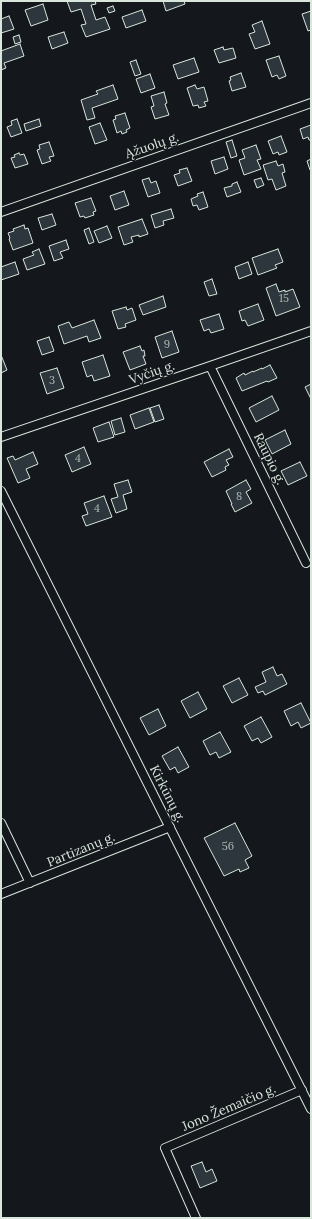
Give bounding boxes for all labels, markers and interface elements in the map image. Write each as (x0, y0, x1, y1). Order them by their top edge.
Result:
street label: Ąžuolų g. (123, 130, 181, 162)
house number: 15 (279, 292, 289, 306)
house number: 9 (164, 338, 170, 352)
street label: Vyčių g. (127, 358, 177, 388)
house number: 3 (49, 374, 55, 388)
street label: Raupio g. (250, 431, 288, 487)
house number: 4 (75, 452, 81, 466)
house number: 8 (236, 490, 242, 504)
house number: 4 (94, 502, 100, 516)
street label: Kirkūnų g. (146, 763, 188, 825)
street label: Partizanų g. (45, 829, 117, 871)
house number: 56 (222, 840, 234, 854)
street label: Jono Žemaičio g. (180, 1081, 278, 1135)

